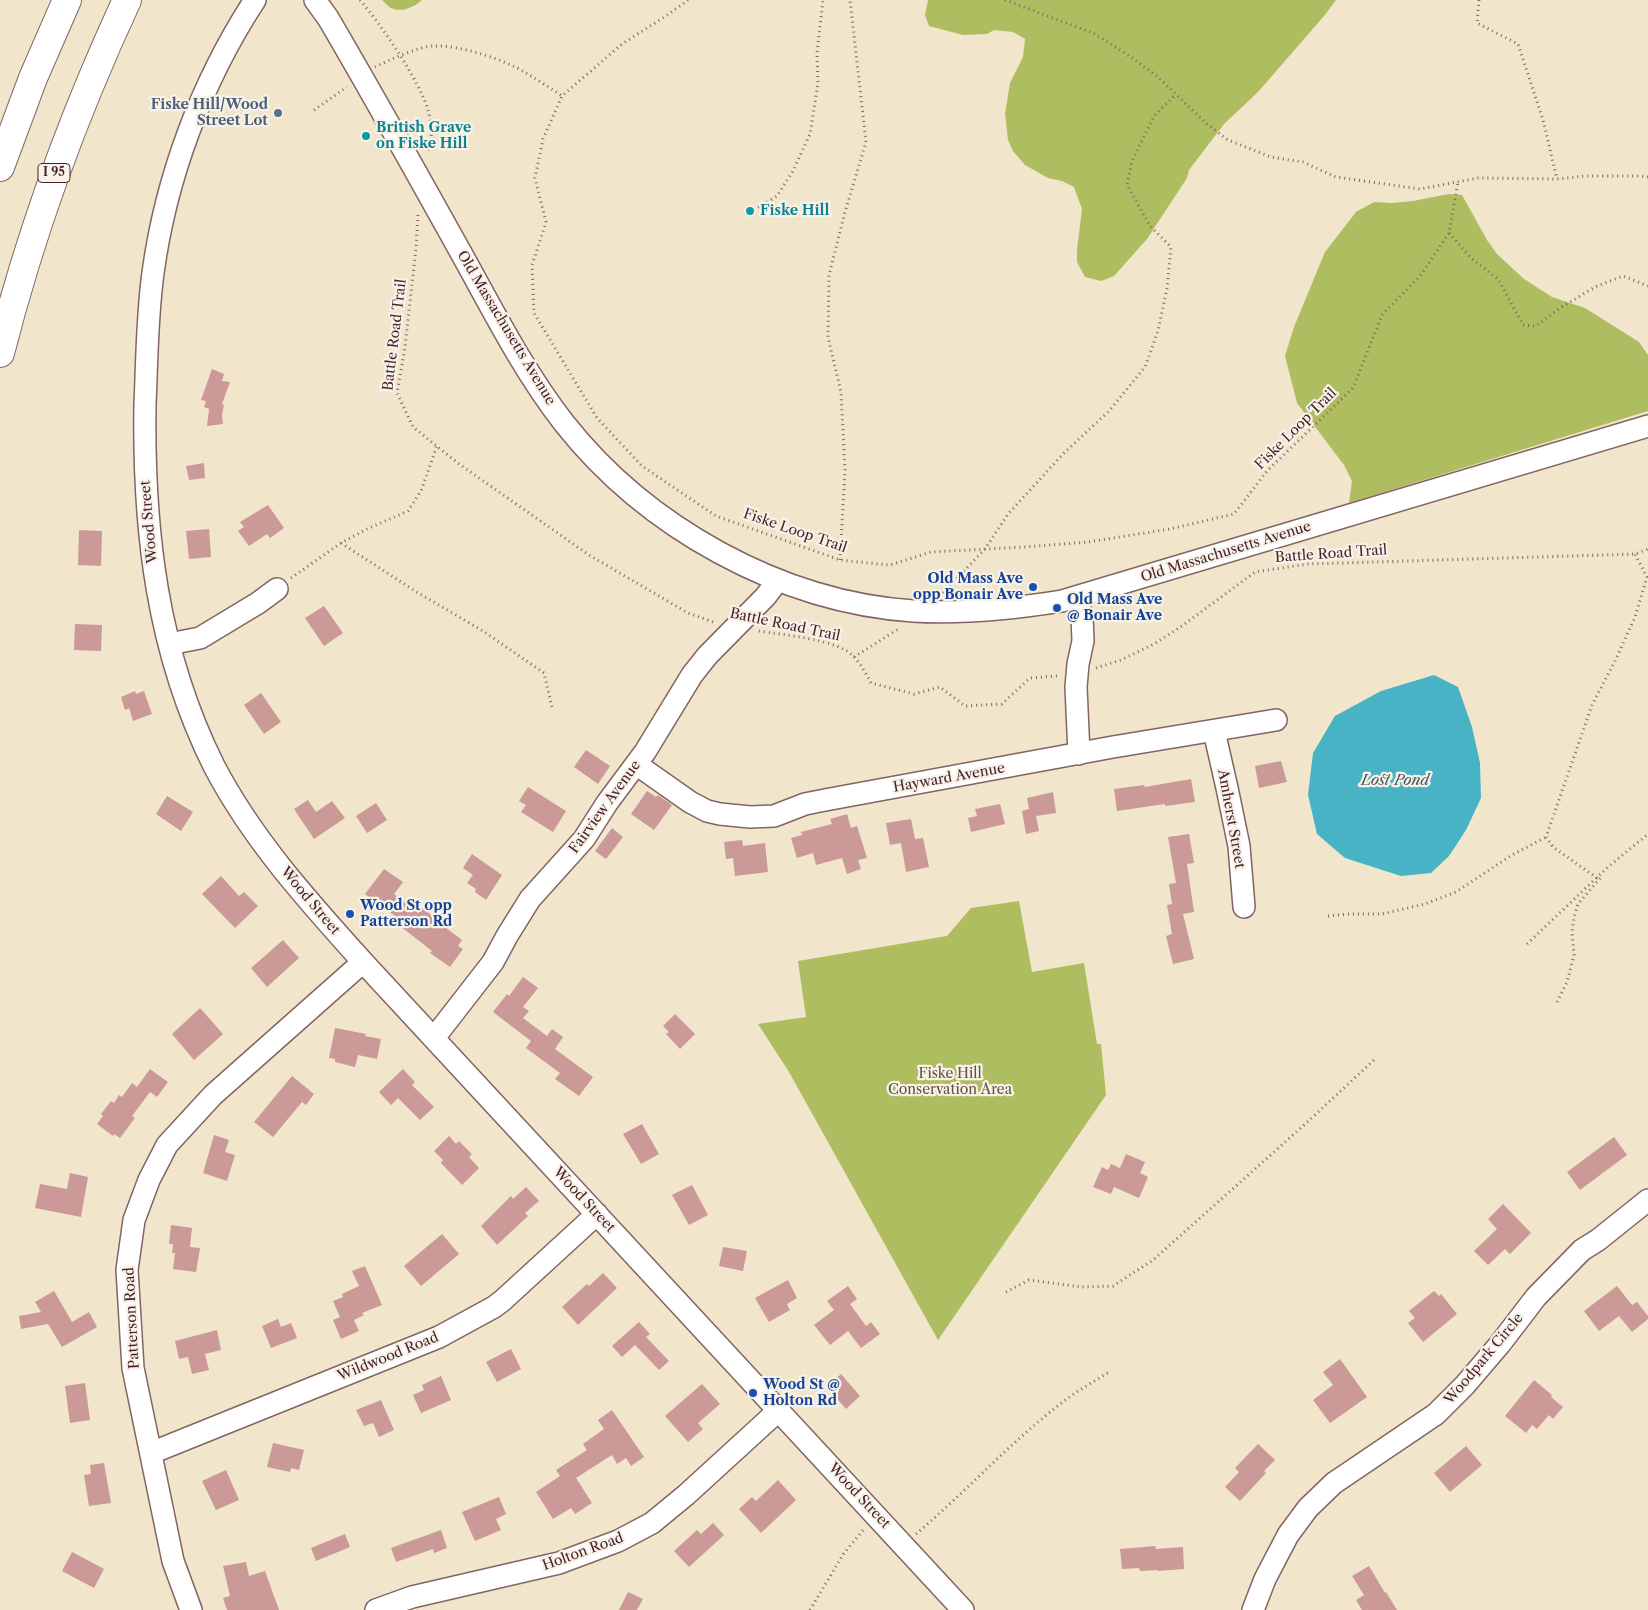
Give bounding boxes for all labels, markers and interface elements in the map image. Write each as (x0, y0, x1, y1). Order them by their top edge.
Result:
place label: Fiske Hill/Wood Street Lot (151, 97, 268, 130)
marker: Fiske Hill/Wood Street Lot (272, 107, 284, 119)
place label: British Grave on Fiske Hill (376, 120, 471, 152)
marker: British Grave on Fiske Hill (360, 130, 372, 142)
road number: I 95 (38, 164, 70, 182)
place label: Fiske Hill (760, 203, 829, 219)
marker: Fiske Hill (744, 205, 756, 217)
street label: Old Massachusetts Avenue (453, 248, 559, 408)
street label: Battle Road Trail (380, 278, 410, 392)
street label: Fiske Loop Trail (1252, 385, 1340, 473)
street label: Wood Street (137, 480, 161, 564)
street label: Fiske Loop Trail (741, 505, 849, 557)
street label: Old Massachusetts Avenue (1139, 518, 1313, 586)
street label: Battle Road Trail (1274, 542, 1388, 566)
place label: Old Mass Ave opp Bonair Ave (913, 571, 1023, 604)
marker: Old Mass Ave opp Bonair Ave (1027, 581, 1039, 593)
place label: Old Mass Ave @ Bonair Ave (1067, 592, 1162, 624)
marker: Old Mass Ave @ Bonair Ave (1051, 602, 1063, 614)
street label: Battle Road Trail (728, 605, 842, 645)
street label: Fairview Avenue (566, 757, 644, 857)
street label: Hayward Avenue (892, 760, 1006, 796)
street label: Amherst Street (1214, 768, 1248, 870)
water label: Lost Pond (1361, 772, 1429, 790)
street label: Wood Street (277, 864, 343, 938)
place label: Wood St opp Patterson Rd (360, 898, 452, 930)
marker: Wood St opp Patterson Rd (344, 908, 356, 920)
park label: Fiske Hill Conservation Area (888, 1066, 1012, 1098)
street label: Wood Street (549, 1164, 619, 1236)
street label: Patterson Road (121, 1267, 143, 1369)
street label: Woodpark Circle (1441, 1310, 1527, 1408)
street label: Wildwood Road (335, 1329, 441, 1385)
place label: Wood St @ Holton Rd (763, 1377, 840, 1410)
marker: Wood St @ Holton Rd (747, 1387, 759, 1399)
street label: Wood Street (824, 1460, 894, 1532)
street label: Holton Road (540, 1530, 626, 1574)

